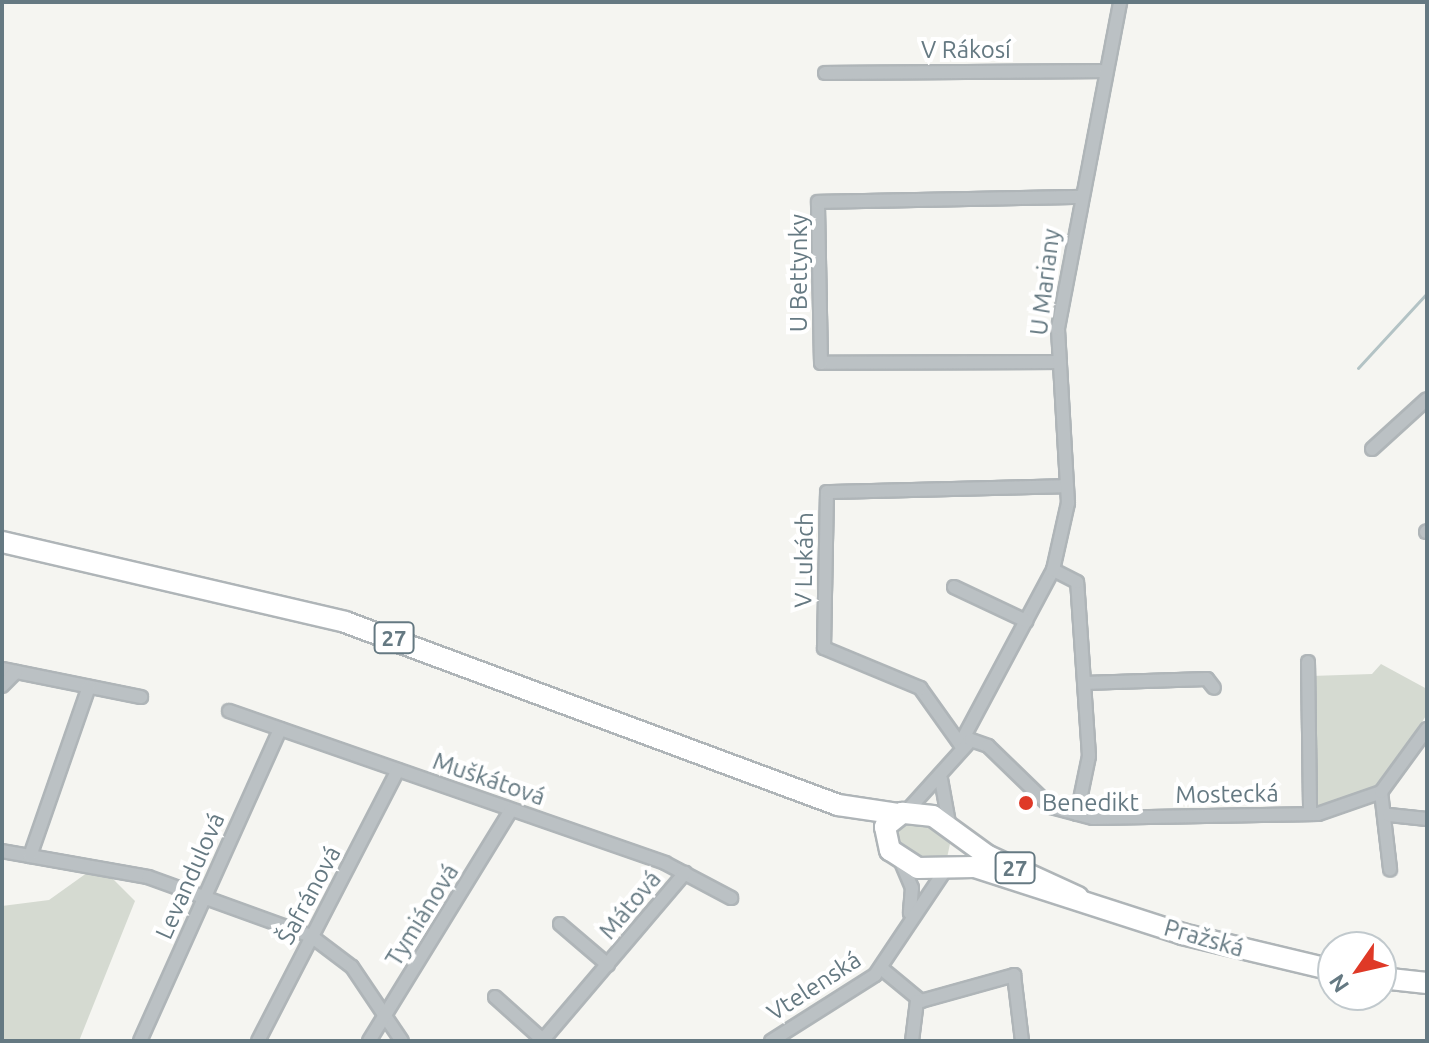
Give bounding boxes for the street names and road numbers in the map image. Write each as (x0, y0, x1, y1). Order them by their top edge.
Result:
street label: V Rákosí (921, 36, 1011, 64)
street label: U Bettynky (785, 214, 813, 332)
street label: U Mariany (1024, 227, 1066, 337)
street label: V Lukách (789, 512, 819, 608)
road number: 27 (372, 620, 416, 656)
street label: Muškátová (429, 746, 549, 812)
street label: Mostecká (1175, 779, 1279, 809)
street label: Levandulová (149, 808, 231, 944)
street label: Šafránová (271, 841, 347, 949)
road number: 27 (993, 850, 1037, 886)
street label: Tymiánová (379, 859, 465, 971)
street label: Mátová (593, 865, 667, 945)
street label: Pražská (1161, 913, 1247, 963)
street label: Vtelenská (762, 945, 866, 1027)

